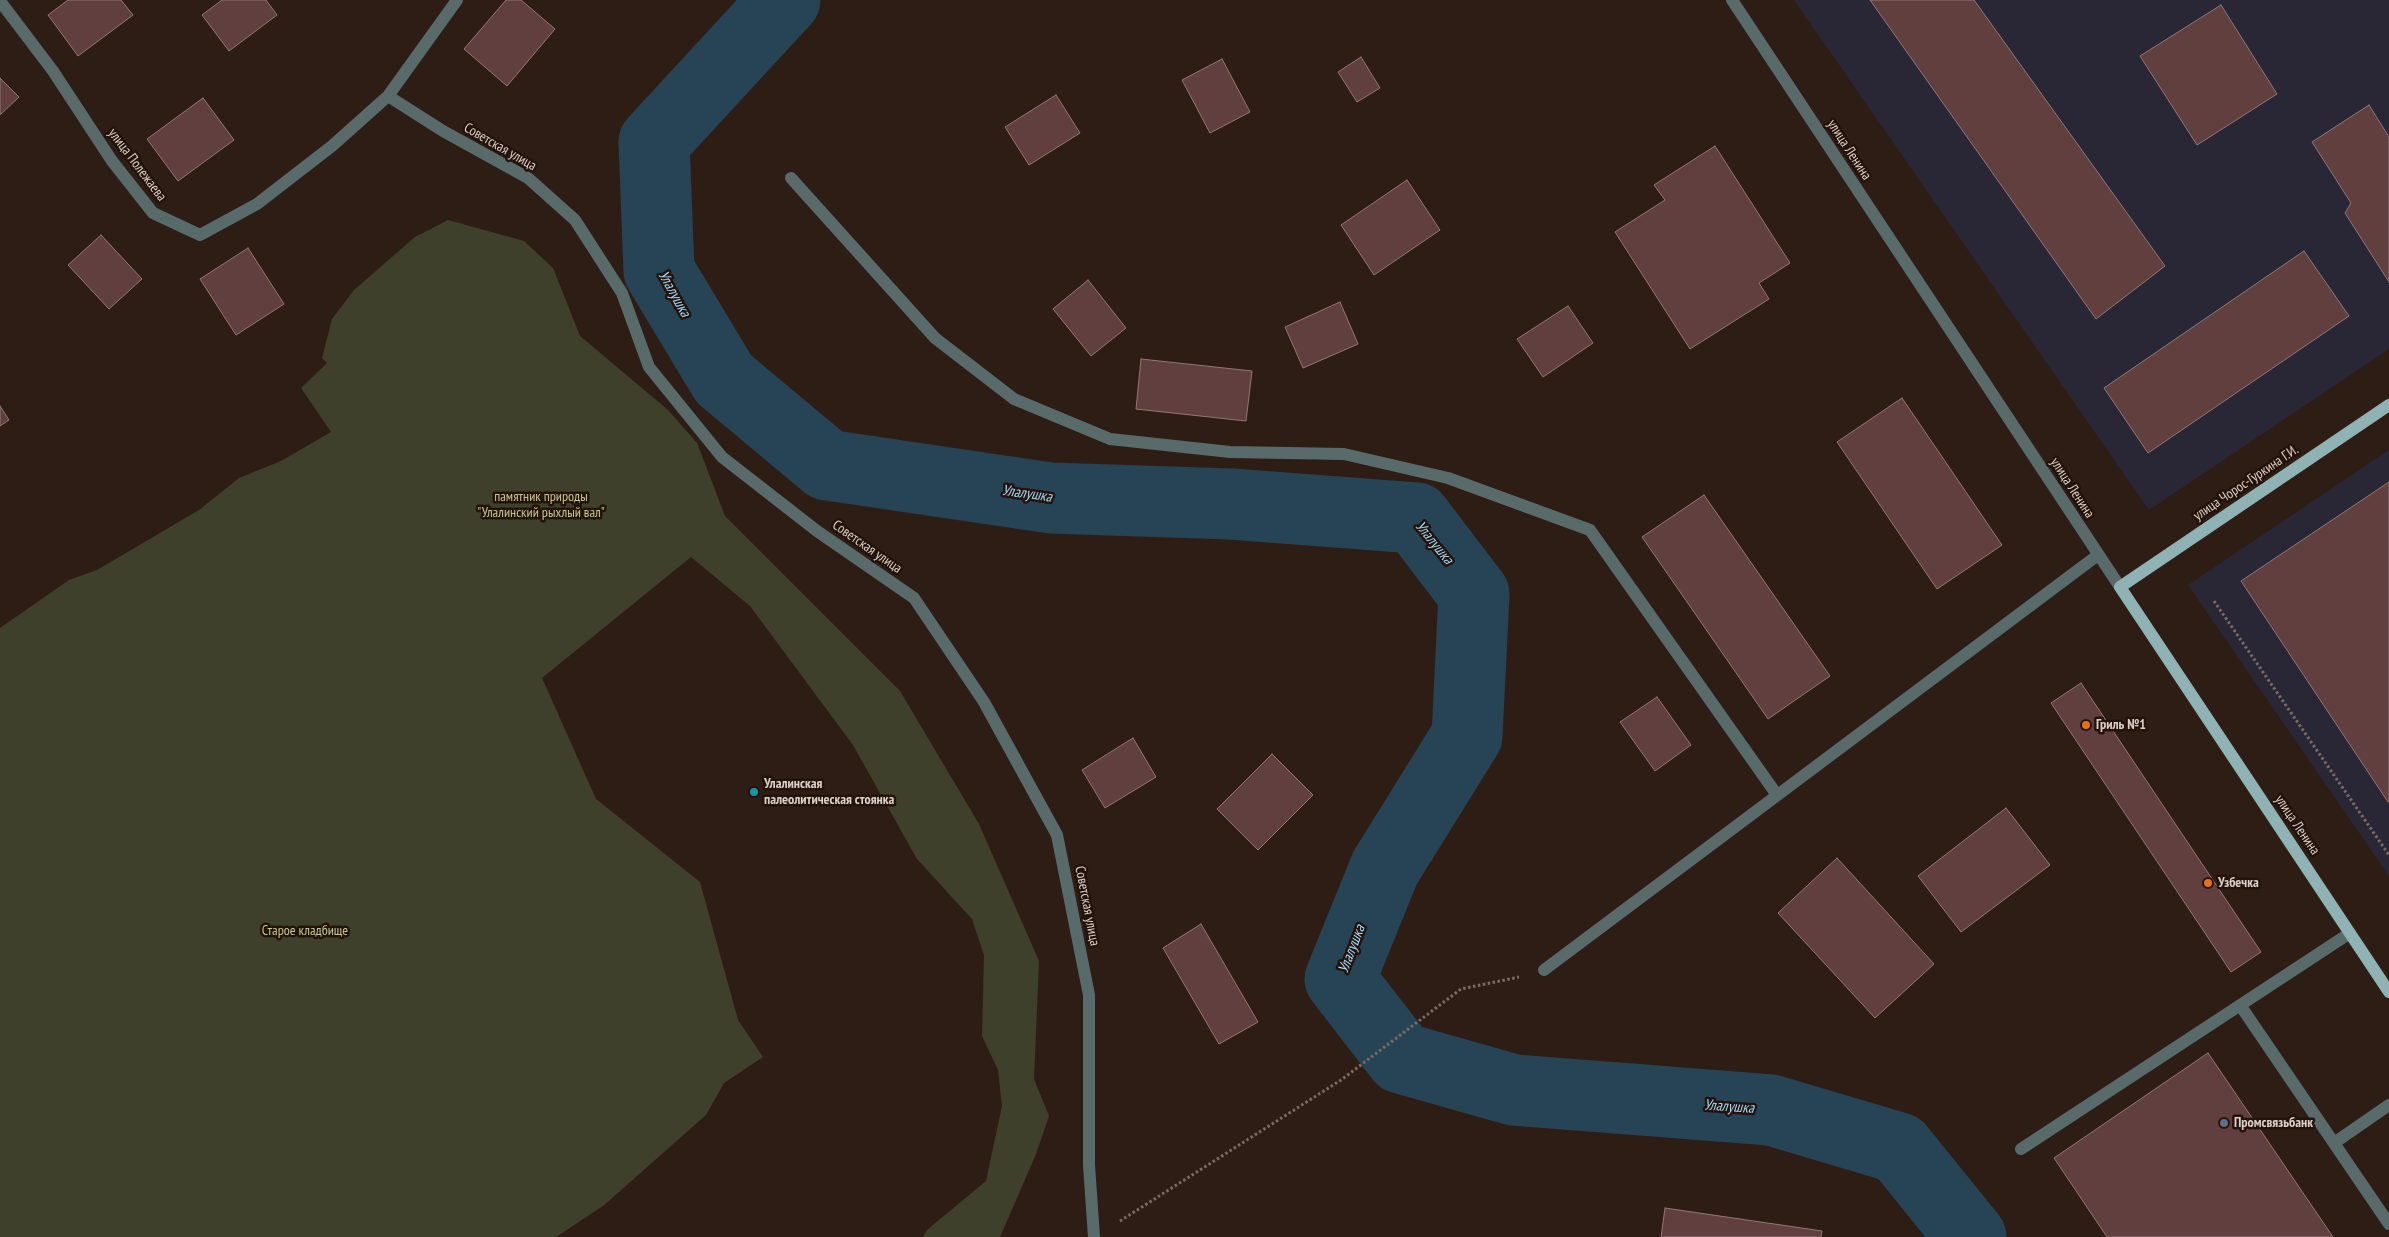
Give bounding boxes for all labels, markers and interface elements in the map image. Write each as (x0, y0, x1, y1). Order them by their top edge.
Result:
street label: улица Ленина (1823, 117, 1875, 183)
street label: Советская улица (461, 119, 539, 175)
street label: улица Полежаева (104, 125, 170, 205)
water label: Улалушка (654, 268, 694, 320)
street label: улица Чорос-Гуркина Г.И. (2190, 442, 2302, 524)
street label: улица Ленина (2046, 455, 2098, 521)
water label: Улалушка (1001, 482, 1053, 506)
park label: памятник природы "Улалинский рыхлый вал" (477, 489, 605, 522)
street label: Советская улица (829, 517, 905, 577)
water label: Улалушка (1411, 518, 1457, 568)
place label: Гриль №1 (2096, 717, 2146, 733)
marker: Гриль №1 (2080, 719, 2092, 731)
place label: Улалинская палеолитическая стоянка (764, 776, 894, 809)
marker: Улалинская палеолитическая стоянка (748, 786, 760, 798)
street label: улица Ленина (2271, 792, 2323, 858)
street label: Советская улица (1071, 865, 1103, 947)
place label: Узбечка (2218, 875, 2259, 891)
marker: Узбечка (2202, 877, 2214, 889)
water label: Улалушка (1335, 922, 1369, 976)
park label: Старое кладбище (262, 923, 348, 939)
water label: Улалушка (1703, 1096, 1755, 1118)
place label: Промсвязьбанк (2234, 1115, 2313, 1131)
marker: Промсвязьбанк (2218, 1117, 2230, 1129)

